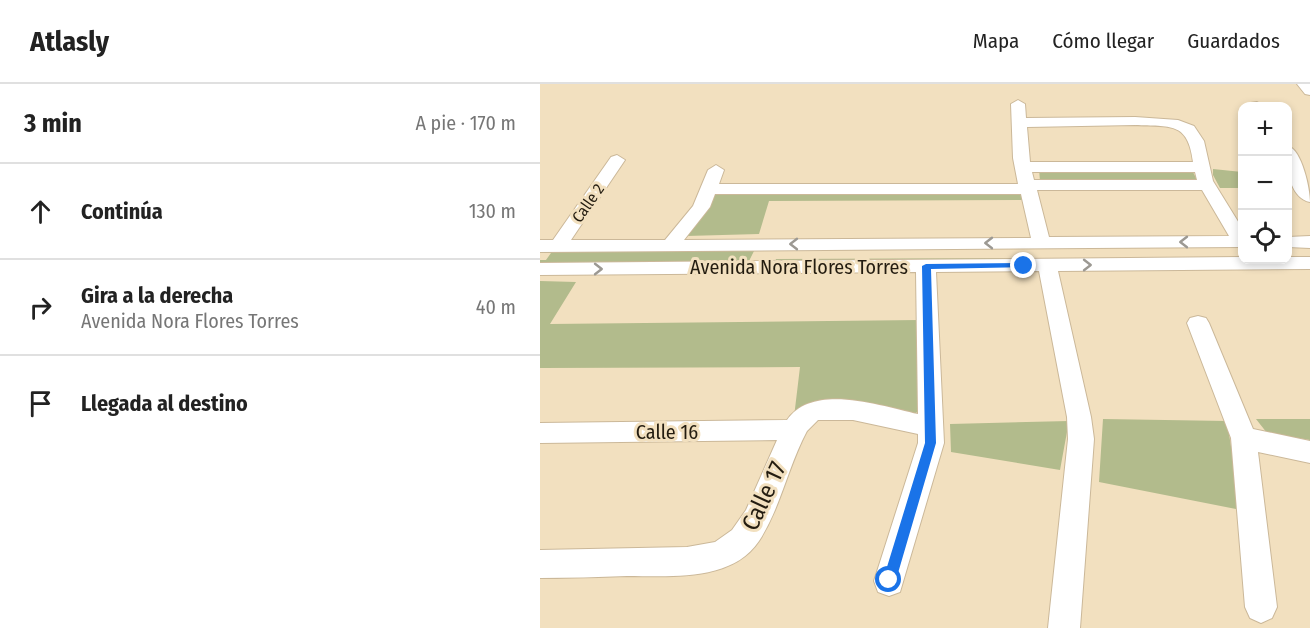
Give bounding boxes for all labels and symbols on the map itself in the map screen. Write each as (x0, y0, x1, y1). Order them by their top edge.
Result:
street label: Calle 2 (568, 180, 608, 226)
one-way arrow (1180, 236, 1189, 248)
one-way arrow (985, 237, 994, 249)
one-way arrow (790, 238, 799, 250)
route end (1010, 252, 1036, 278)
street label: Avenida Nora Flores Torres (690, 255, 908, 279)
one-way arrow (1083, 259, 1092, 271)
one-way arrow (594, 263, 603, 275)
street label: Calle 16 (636, 420, 698, 444)
street label: Calle 17 (736, 457, 792, 535)
route start (875, 566, 901, 592)

